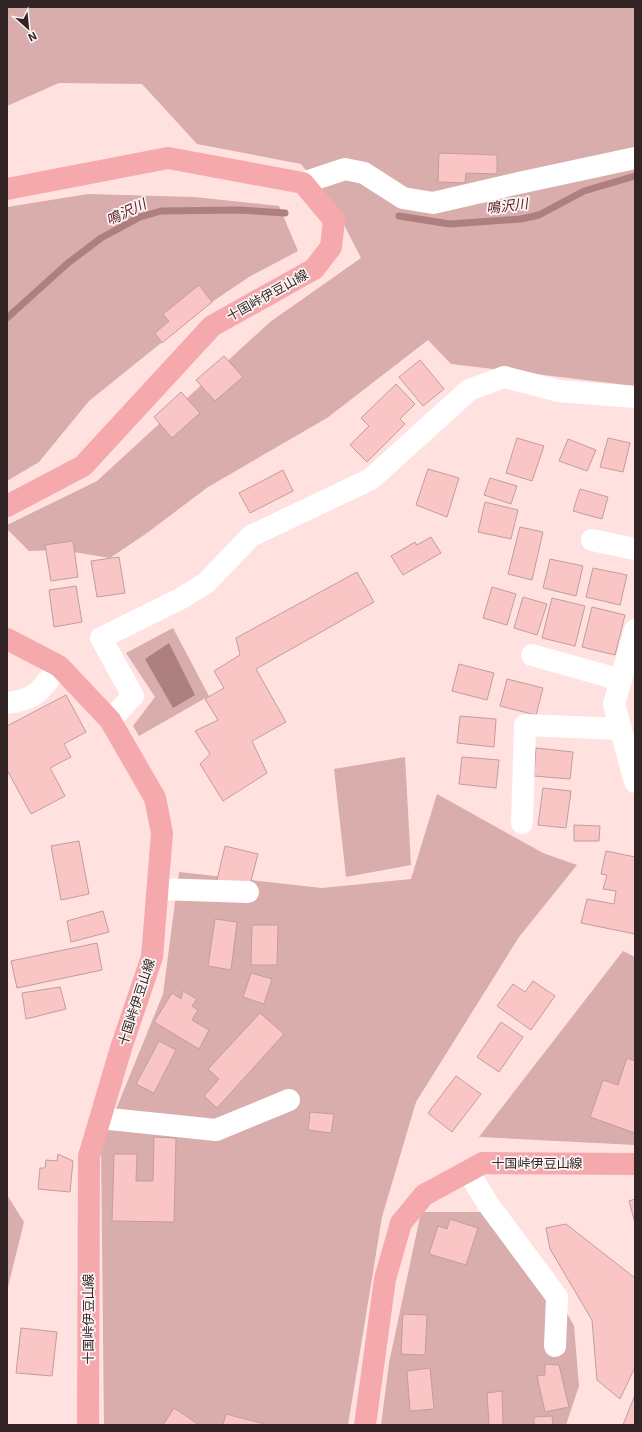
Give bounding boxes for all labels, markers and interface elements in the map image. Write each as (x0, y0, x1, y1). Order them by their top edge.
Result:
north arrow (8, 8, 48, 48)
text: N (26, 30, 39, 45)
water label: 鳴沢川 (103, 194, 150, 228)
water label: 鳴沢川 (485, 194, 531, 216)
street label: 十国峠伊豆山線 (223, 266, 311, 324)
street label: 十国峠伊豆山線 (114, 956, 158, 1048)
street label: 十国峠伊豆山線 (491, 1155, 583, 1171)
street label: 十国峠伊豆山線 (80, 1273, 96, 1365)

